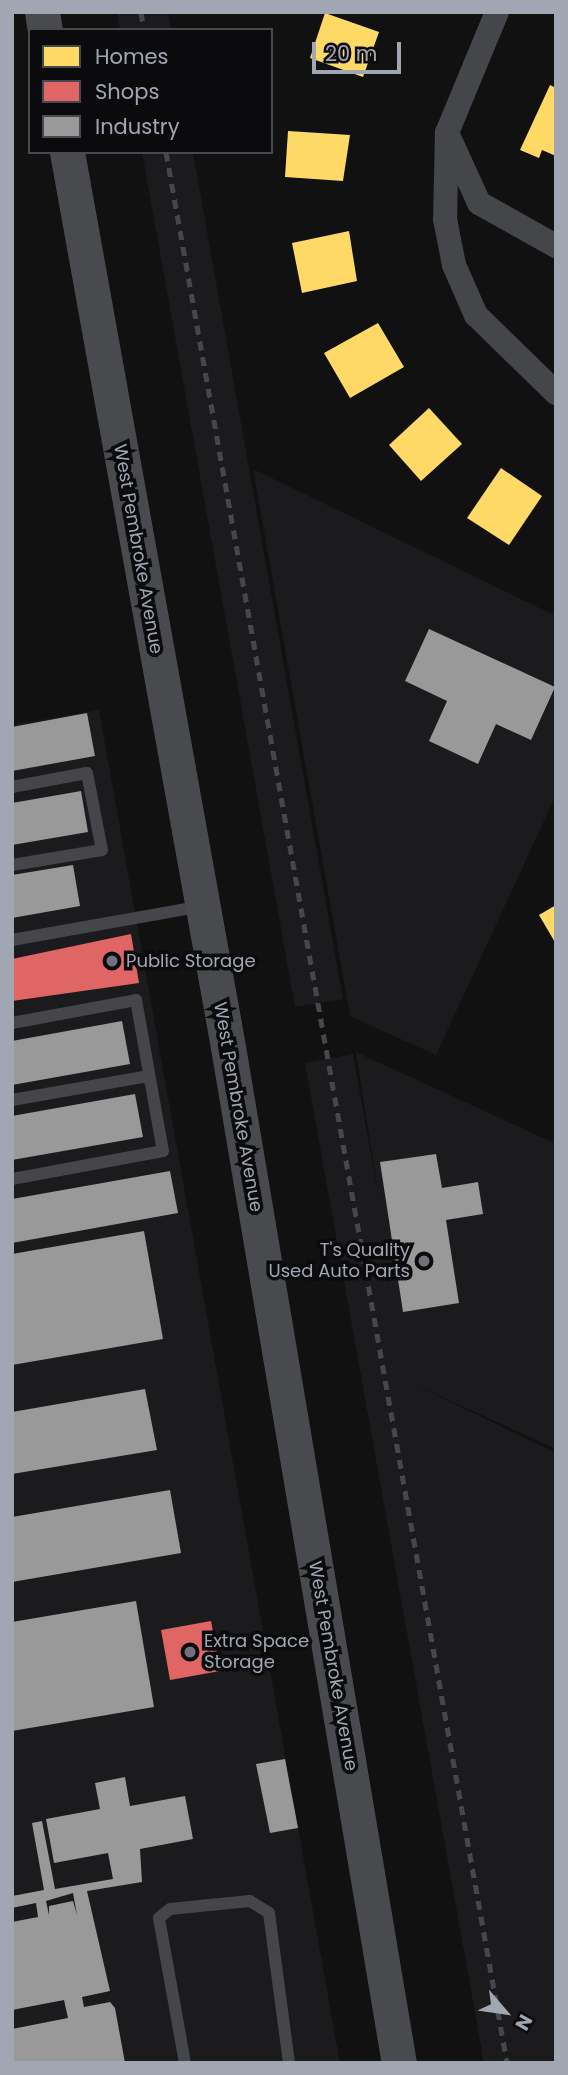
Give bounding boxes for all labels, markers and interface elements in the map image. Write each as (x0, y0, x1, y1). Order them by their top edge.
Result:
legend (28, 28, 273, 154)
scale bar (316, 28, 405, 72)
text: 20 m (325, 39, 378, 68)
text: Homes (95, 42, 169, 71)
text: Shops (95, 77, 159, 106)
text: Industry (95, 112, 180, 141)
street label: West Pembroke Avenue (109, 442, 167, 656)
place label: Public Storage (126, 950, 256, 972)
marker: Public Storage (104, 953, 120, 969)
street label: West Pembroke Avenue (209, 1000, 267, 1214)
place label: T's Quality Used Auto Parts (269, 1240, 410, 1282)
marker: T's Quality Used Auto Parts (416, 1253, 432, 1269)
street label: West Pembroke Avenue (304, 1559, 362, 1773)
place label: Extra Space Storage (204, 1631, 309, 1674)
marker: Extra Space Storage (182, 1644, 198, 1660)
north arrow (470, 1977, 540, 2047)
text: N (509, 2010, 539, 2035)

